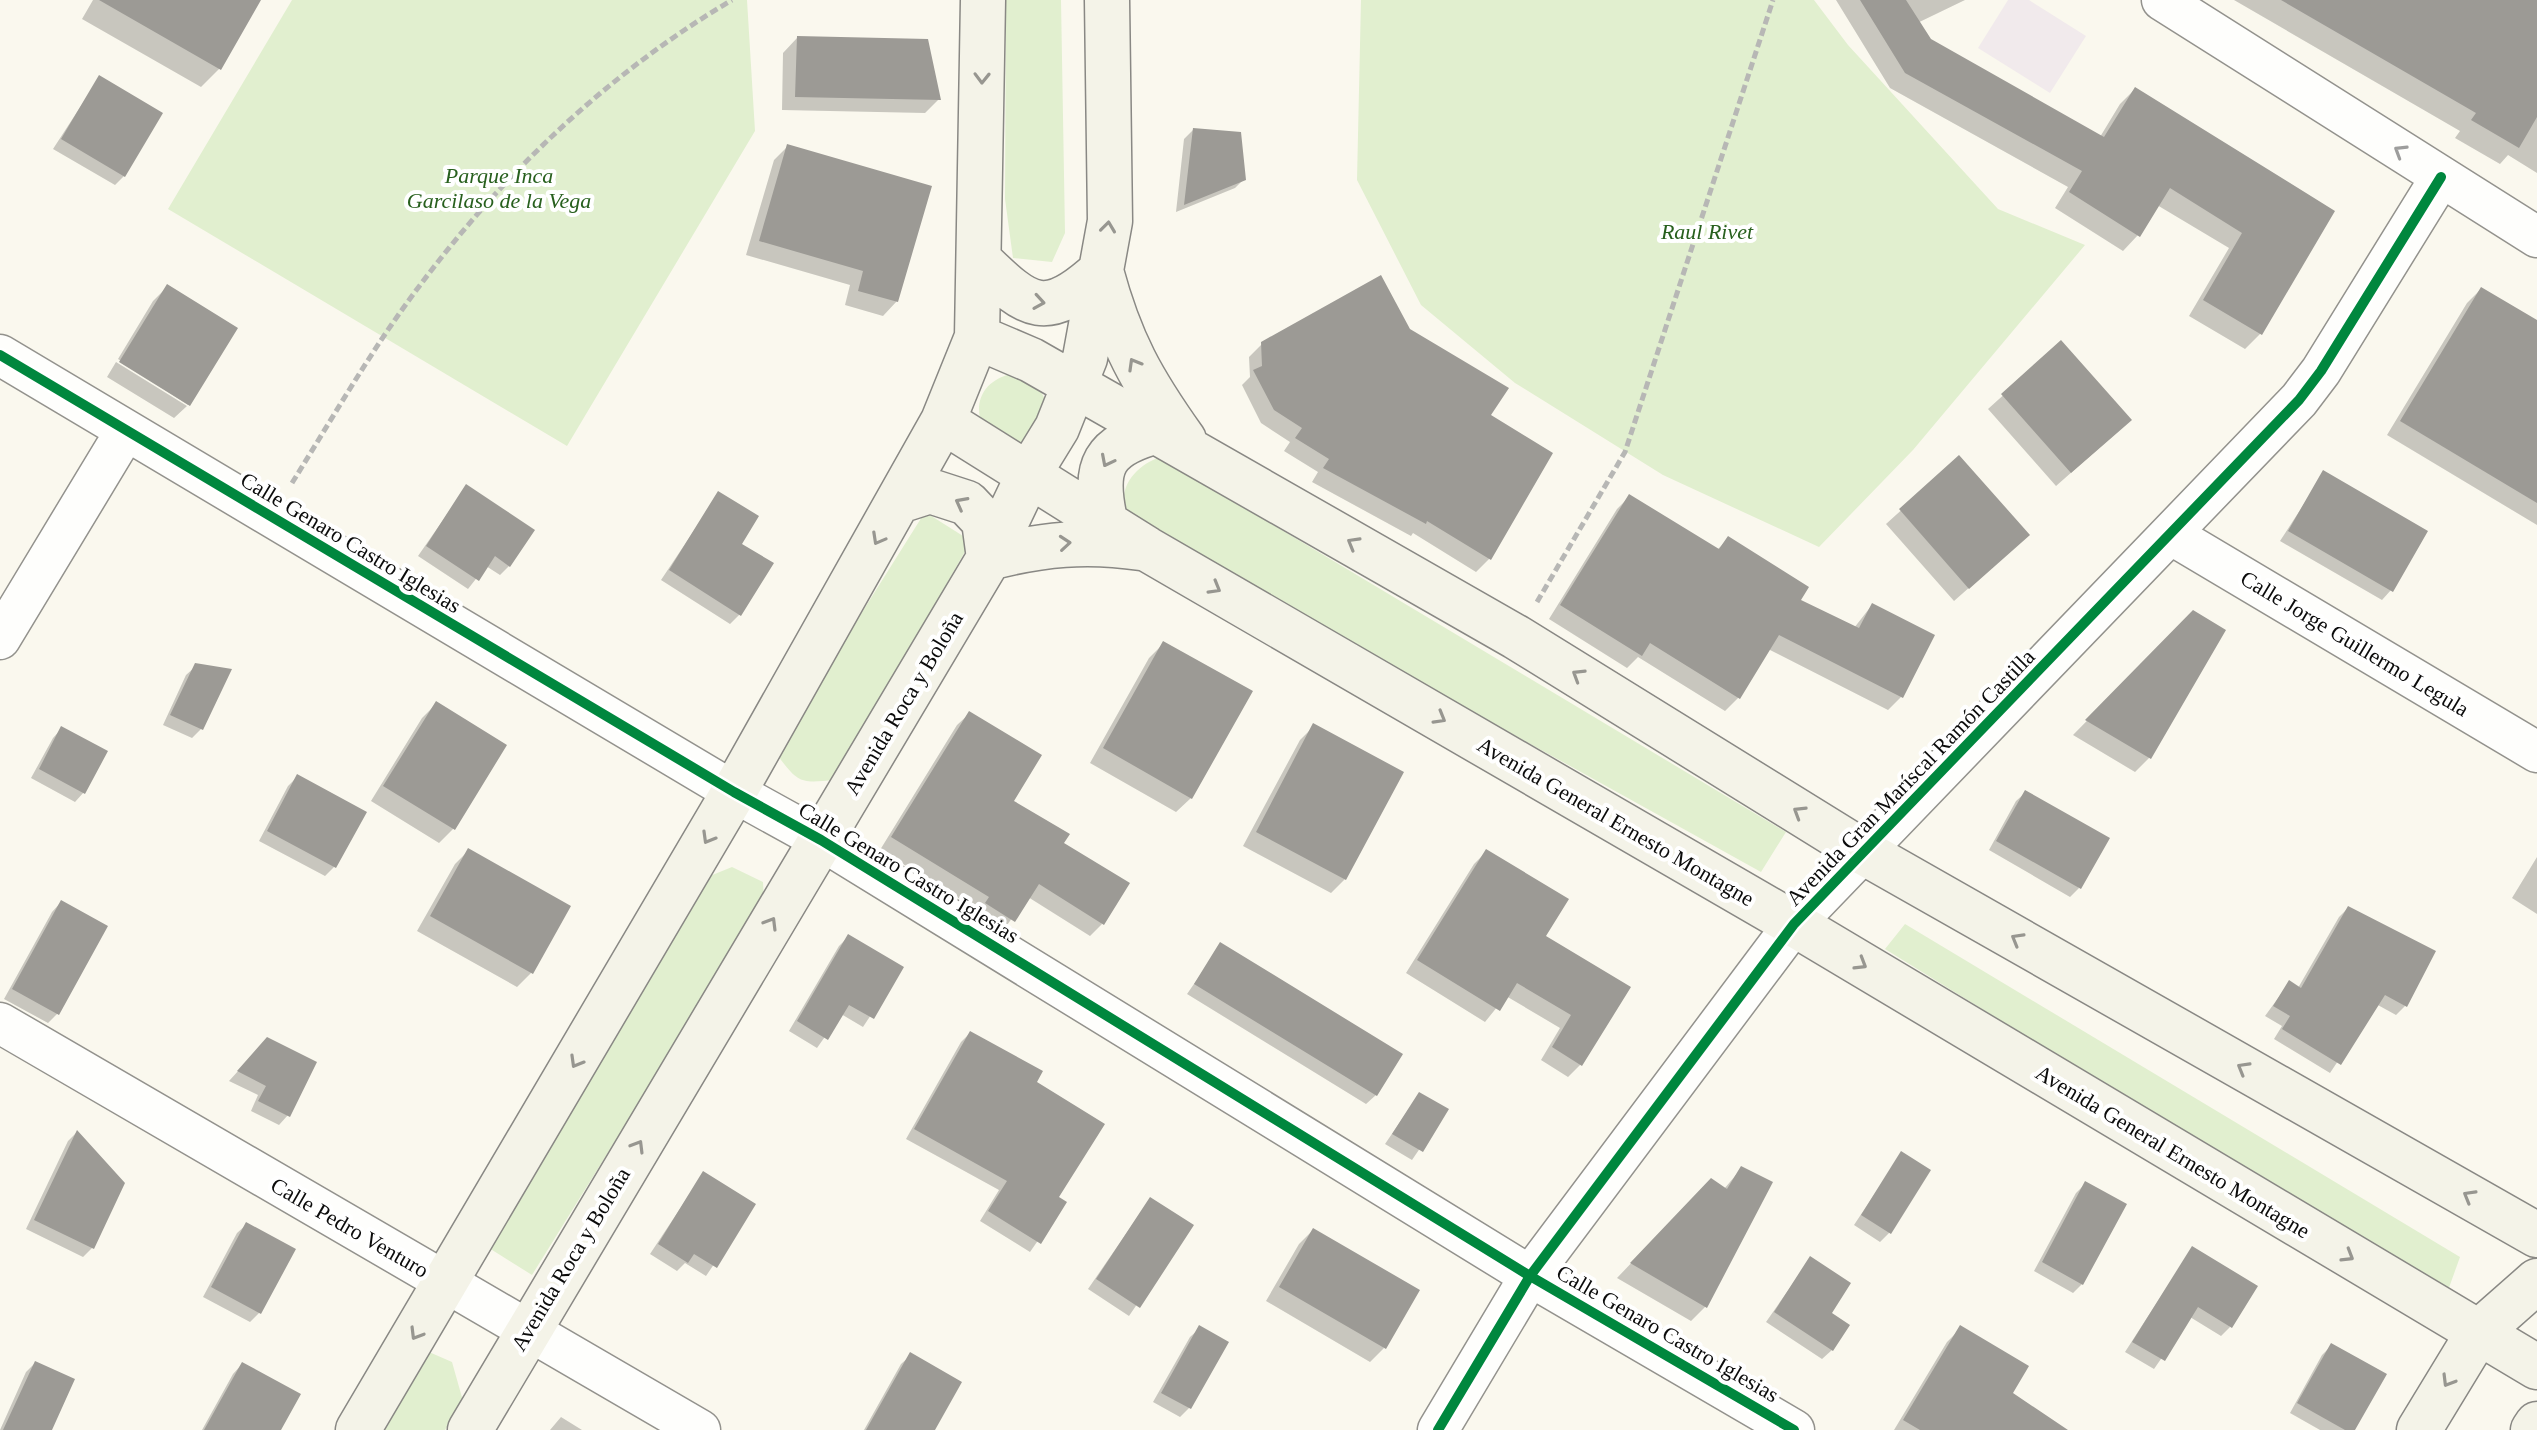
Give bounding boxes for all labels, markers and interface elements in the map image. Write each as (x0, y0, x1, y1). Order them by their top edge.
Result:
one-way arrow (973, 72, 991, 85)
one-way arrow (2394, 145, 2408, 160)
park label: Parque Inca Garcilaso de la Vega (407, 163, 591, 213)
park label: Raul Rivet (1660, 219, 1754, 244)
one-way arrow (1100, 220, 1117, 233)
one-way arrow (1032, 293, 1045, 310)
one-way arrow (1128, 358, 1144, 372)
one-way arrow (1101, 452, 1117, 467)
street label: Calle Genaro Castro Iglesias (236, 467, 465, 618)
one-way arrow (955, 498, 969, 513)
one-way arrow (872, 530, 888, 545)
one-way arrow (1059, 535, 1072, 552)
one-way arrow (1347, 538, 1361, 553)
street label: Calle Jorge Guillermo Legula (2236, 565, 2474, 722)
one-way arrow (1206, 578, 1221, 594)
street label: Avenida Roca y Boloña (839, 607, 968, 799)
street label: Avenida Gran Maríscal Ramón Castilla (1781, 644, 2040, 911)
one-way arrow (1572, 669, 1586, 684)
one-way arrow (1431, 708, 1446, 724)
street label: Avenida General Ernesto Montagne (1473, 732, 1759, 911)
street label: Calle Genaro Castro Iglesias (794, 797, 1023, 948)
one-way arrow (1793, 806, 1808, 821)
one-way arrow (702, 829, 717, 844)
one-way arrow (761, 917, 777, 932)
one-way arrow (2011, 933, 2026, 949)
one-way arrow (1852, 955, 1867, 970)
one-way arrow (570, 1053, 586, 1068)
street label: Avenida General Ernesto Montagne (2031, 1059, 2314, 1243)
one-way arrow (2237, 1062, 2252, 1078)
one-way arrow (628, 1140, 643, 1155)
street label: Avenida Roca y Boloña (506, 1163, 635, 1355)
street label: Calle Pedro Venturo (266, 1172, 433, 1283)
one-way arrow (2463, 1190, 2478, 1206)
one-way arrow (2339, 1247, 2354, 1262)
street label: Calle Genaro Castro Iglesias (1552, 1260, 1783, 1407)
one-way arrow (410, 1325, 425, 1340)
one-way arrow (2443, 1373, 2458, 1387)

